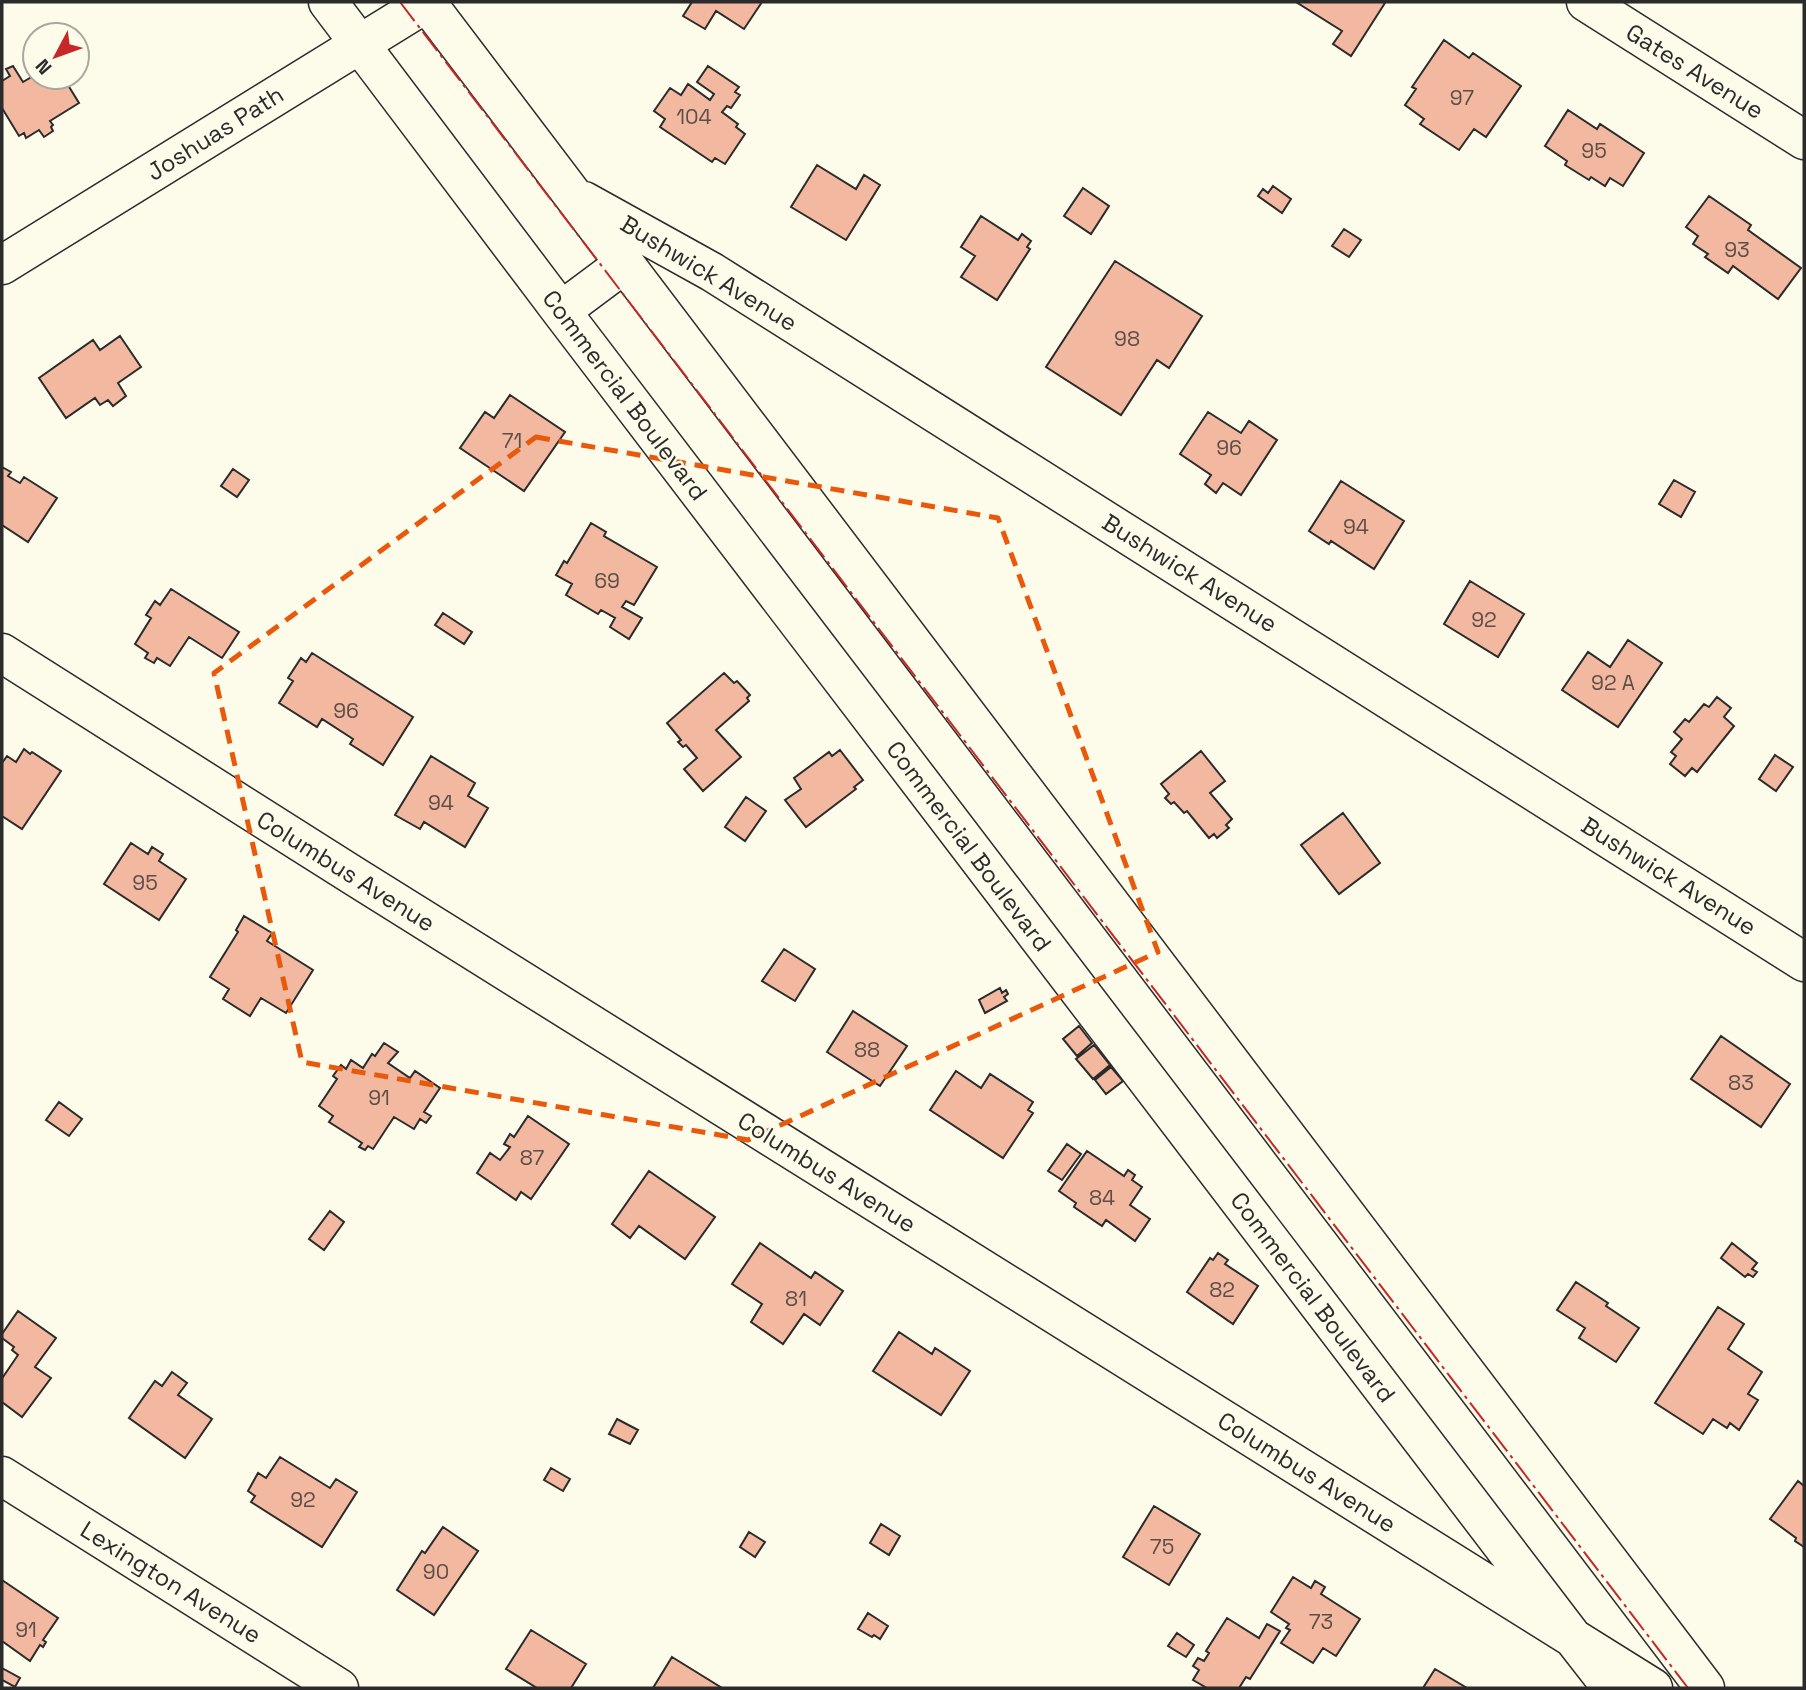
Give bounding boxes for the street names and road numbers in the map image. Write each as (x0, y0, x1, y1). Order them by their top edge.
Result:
street label: Gates Avenue (1620, 16, 1770, 126)
street label: Joshuas Path (141, 79, 289, 187)
street label: Bushwick Avenue (615, 208, 803, 338)
street label: Commercial Boulevard (536, 284, 714, 506)
street label: Bushwick Avenue (1097, 507, 1283, 639)
street label: Commercial Boulevard (880, 735, 1058, 957)
street label: Columbus Avenue (251, 804, 441, 938)
street label: Bushwick Avenue (1576, 810, 1762, 942)
street label: Columbus Avenue (732, 1105, 922, 1239)
street label: Commercial Boulevard (1224, 1186, 1402, 1408)
street label: Columbus Avenue (1212, 1405, 1402, 1539)
street label: Lexington Avenue (75, 1514, 267, 1650)

